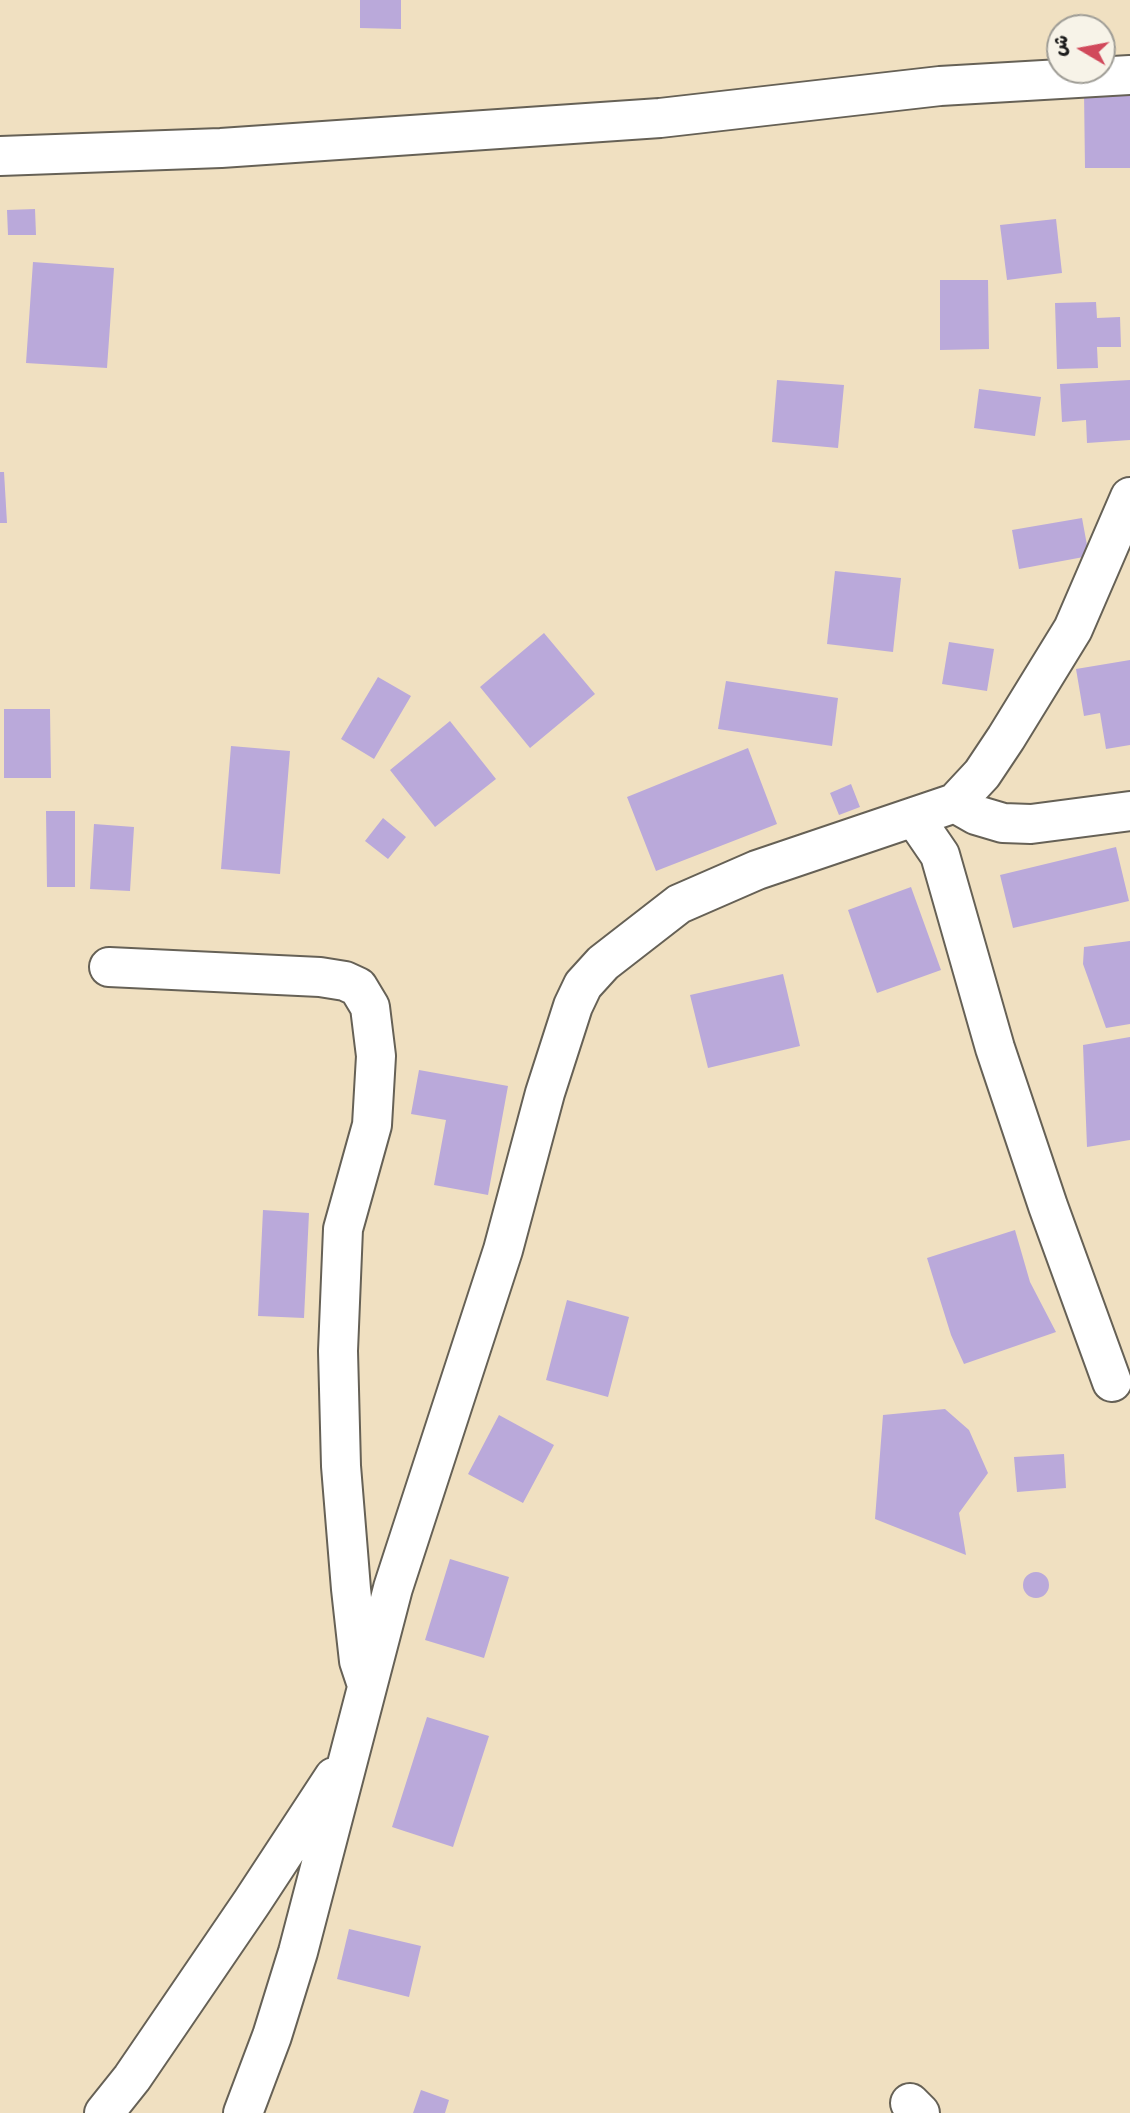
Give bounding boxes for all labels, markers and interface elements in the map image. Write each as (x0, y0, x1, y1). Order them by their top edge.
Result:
north arrow (1046, 14, 1116, 84)
text: ش (1047, 33, 1077, 58)

